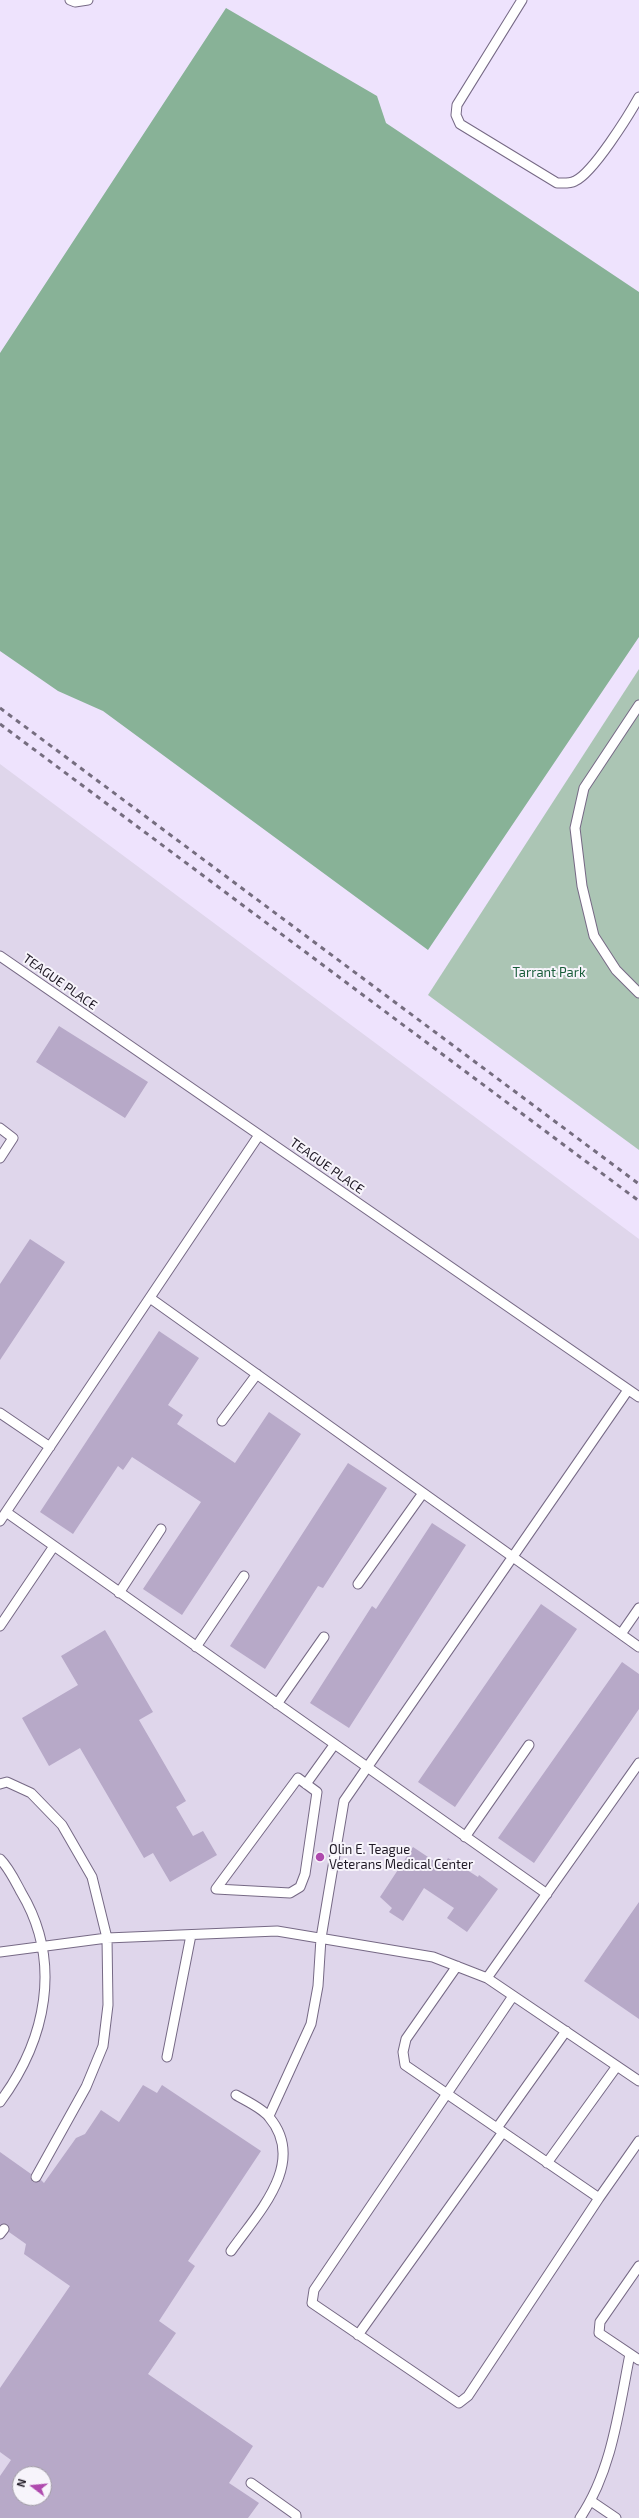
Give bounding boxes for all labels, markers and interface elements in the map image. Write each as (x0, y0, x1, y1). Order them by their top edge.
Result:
street label: TEAGUE PLACE (20, 951, 100, 1013)
park label: Tarrant Park (512, 965, 586, 981)
street label: TEAGUE PLACE (287, 1135, 367, 1197)
place label: Olin E. Teague Veterans Medical Center (329, 1842, 473, 1873)
marker: Olin E. Teague Veterans Medical Center (314, 1851, 326, 1863)
north arrow (12, 2466, 52, 2506)
text: N (14, 2477, 28, 2488)

